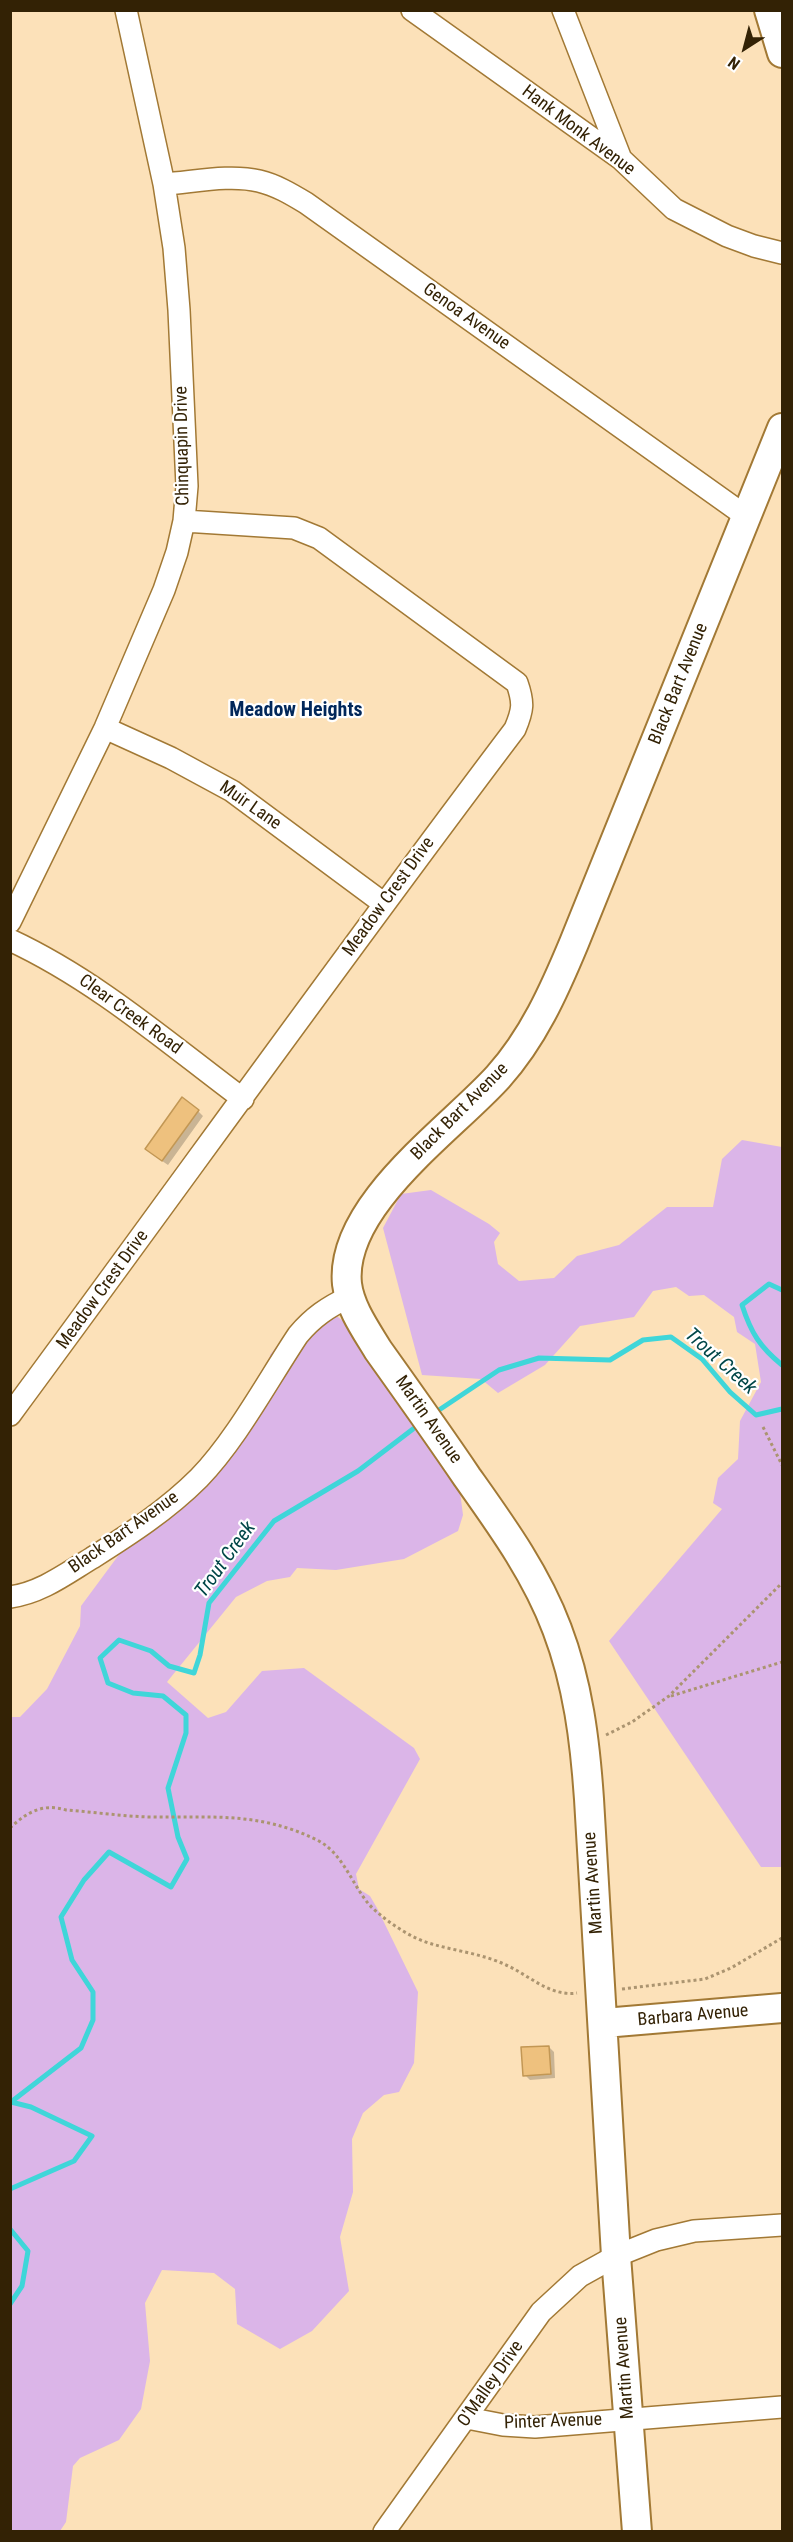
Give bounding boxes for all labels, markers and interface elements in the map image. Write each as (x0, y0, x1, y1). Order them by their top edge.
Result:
north arrow (715, 18, 775, 78)
text: N (725, 52, 744, 74)
street label: Hank Monk Avenue (517, 81, 639, 181)
street label: Genoa Avenue (418, 279, 514, 355)
street label: Chinquapin Drive (171, 386, 195, 506)
street label: Black Bart Avenue (645, 620, 713, 748)
district label: Meadow Heights (229, 699, 363, 723)
street label: Muir Lane (215, 777, 285, 835)
street label: Meadow Crest Drive (339, 833, 439, 961)
street label: Clear Creek Road (74, 970, 186, 1060)
street label: Black Bart Avenue (407, 1059, 513, 1165)
street label: Meadow Crest Drive (53, 1226, 153, 1354)
water label: Trout Creek (679, 1324, 761, 1400)
street label: Martin Avenue (390, 1372, 466, 1468)
street label: Black Bart Avenue (65, 1487, 183, 1579)
water label: Trout Creek (190, 1517, 262, 1603)
street label: Martin Avenue (580, 1831, 608, 1935)
street label: Barbara Avenue (637, 2000, 749, 2032)
street label: Martin Avenue (611, 2316, 639, 2420)
street label: O'Malley Drive (453, 2337, 529, 2431)
street label: Pinter Avenue (504, 2409, 602, 2435)

